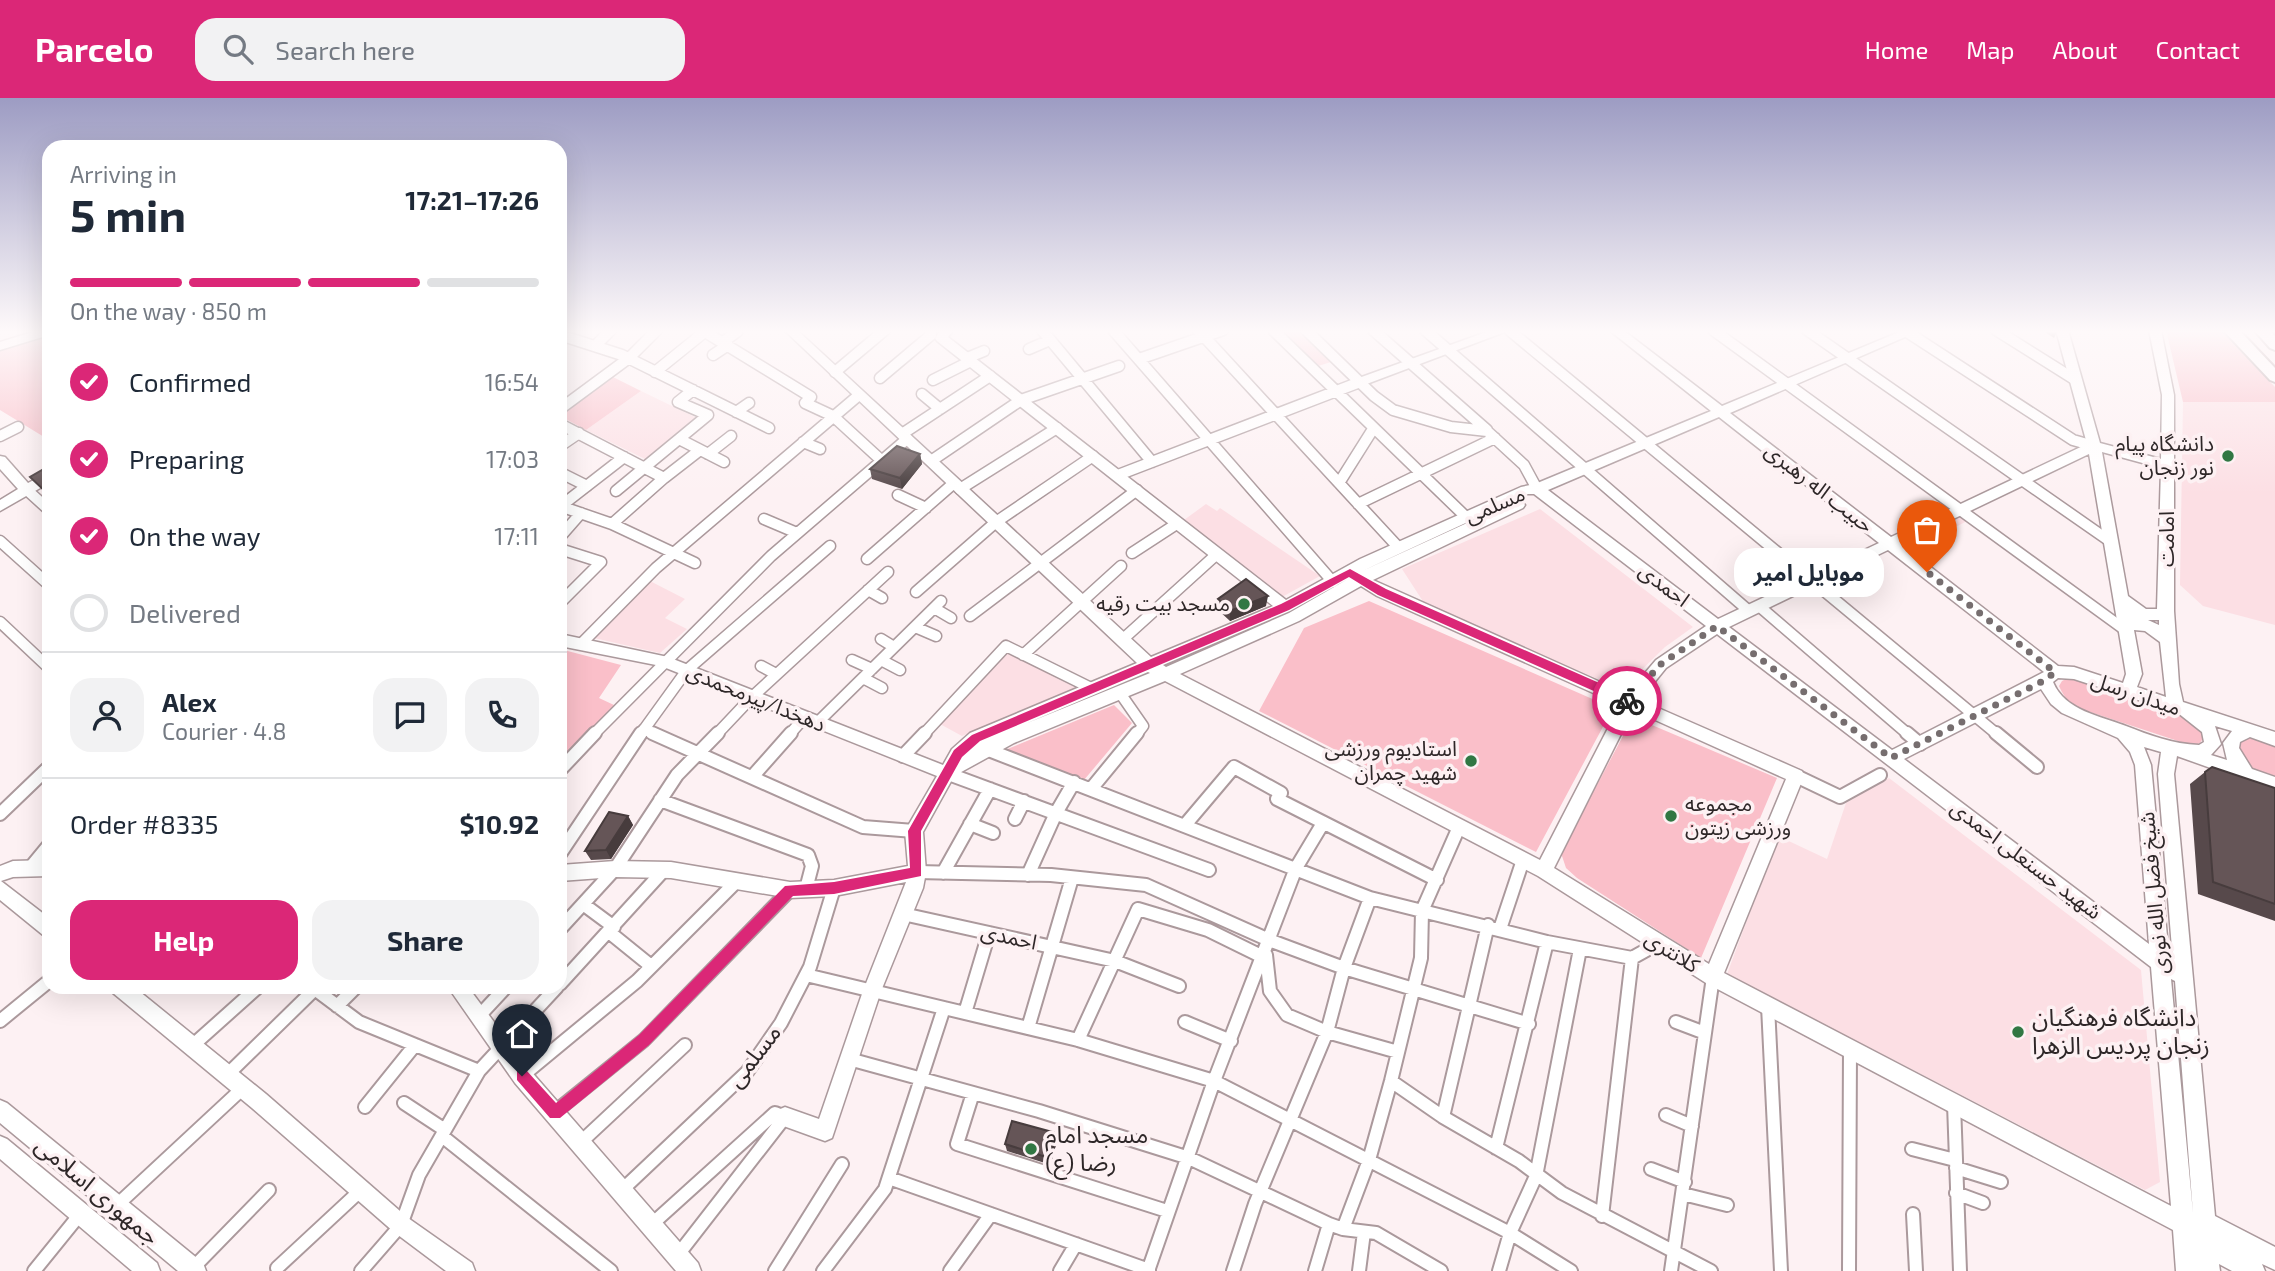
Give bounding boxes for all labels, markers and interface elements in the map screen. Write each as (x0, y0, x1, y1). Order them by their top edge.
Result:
search box (195, 18, 685, 81)
text: Parcelo (35, 29, 153, 69)
icon: search (219, 30, 257, 68)
text: Search here (275, 34, 415, 65)
text: Home (1865, 35, 1928, 64)
text: Map (1966, 35, 2014, 64)
text: About (2052, 35, 2118, 64)
text: Contact (2156, 35, 2240, 64)
text: Arriving in (70, 160, 177, 188)
text: 17:21–17:26 (405, 184, 539, 215)
text: 5 min (70, 186, 186, 241)
text: On the way · 850 m (70, 297, 267, 325)
icon: check (70, 363, 108, 401)
text: Confirmed (129, 366, 252, 397)
text: 16:54 (485, 368, 539, 396)
place label: دانشگاه پیام نور زنجان (2115, 430, 2214, 480)
street label: حبیب اله رهبری (1760, 437, 1879, 538)
icon: check (70, 440, 108, 478)
text: Preparing (129, 443, 244, 474)
text: 17:03 (486, 445, 539, 473)
marker: دانشگاه پیام نور زنجان (2220, 448, 2236, 464)
street label: مسلمی (1461, 480, 1529, 528)
pin (1897, 500, 1957, 572)
icon: bag (1908, 511, 1946, 549)
street label: امامت (2153, 511, 2178, 567)
icon: check (70, 517, 108, 555)
text: On the way (129, 520, 260, 551)
text: 17:11 (494, 522, 539, 550)
callout: موبایل امیر (1734, 547, 1885, 596)
street label: احمدی (1634, 557, 1695, 612)
text: موبایل امیر (1754, 558, 1864, 586)
place label: مسجد بیت رقیه (1096, 590, 1230, 616)
marker: مسجد بیت رقیه (1236, 596, 1252, 612)
text: Delivered (129, 597, 241, 628)
street label: دهخدا/پیرمحمدی (683, 657, 830, 738)
courier (1592, 666, 1662, 736)
street label: میدان رسل (2088, 666, 2185, 720)
button: person (70, 678, 144, 752)
button: chat (373, 678, 447, 752)
button: phone (465, 678, 539, 752)
icon: bike (1608, 682, 1646, 720)
text: Alex (162, 686, 217, 717)
text: Courier · 4.8 (162, 717, 286, 745)
place label: استادیوم ورزشی شهید چمران (1324, 735, 1457, 786)
marker: استادیوم ورزشی شهید چمران (1463, 753, 1479, 769)
place label: مجموعه ورزشی زیتون (1685, 790, 1791, 840)
street label: شهید حسنعلی احمدی (1946, 794, 2107, 924)
text: Order #8335 (70, 808, 219, 839)
text: $10.92 (459, 808, 539, 839)
marker: مجموعه ورزشی زیتون (1663, 808, 1679, 824)
street label: شیخ فضل الله نوری (2133, 811, 2176, 975)
button: Help (70, 900, 298, 980)
button: Share (312, 900, 539, 980)
street label: احمدی (979, 917, 1040, 955)
street label: کلانتری (1641, 924, 1705, 978)
place label: دانشگاه فرهنگیان زنجان پردیس الزهرا (2032, 1002, 2210, 1061)
pin (492, 1004, 552, 1076)
icon: home (503, 1015, 541, 1053)
street label: مسلمی (719, 1018, 786, 1092)
marker: دانشگاه فرهنگیان زنجان پردیس الزهرا (2010, 1024, 2026, 1040)
place label: مسجد امام رضا (ع) (1045, 1119, 1148, 1180)
street label: جمهوری اسلامی (29, 1130, 166, 1251)
marker: مسجد امام رضا (ع) (1023, 1141, 1039, 1157)

